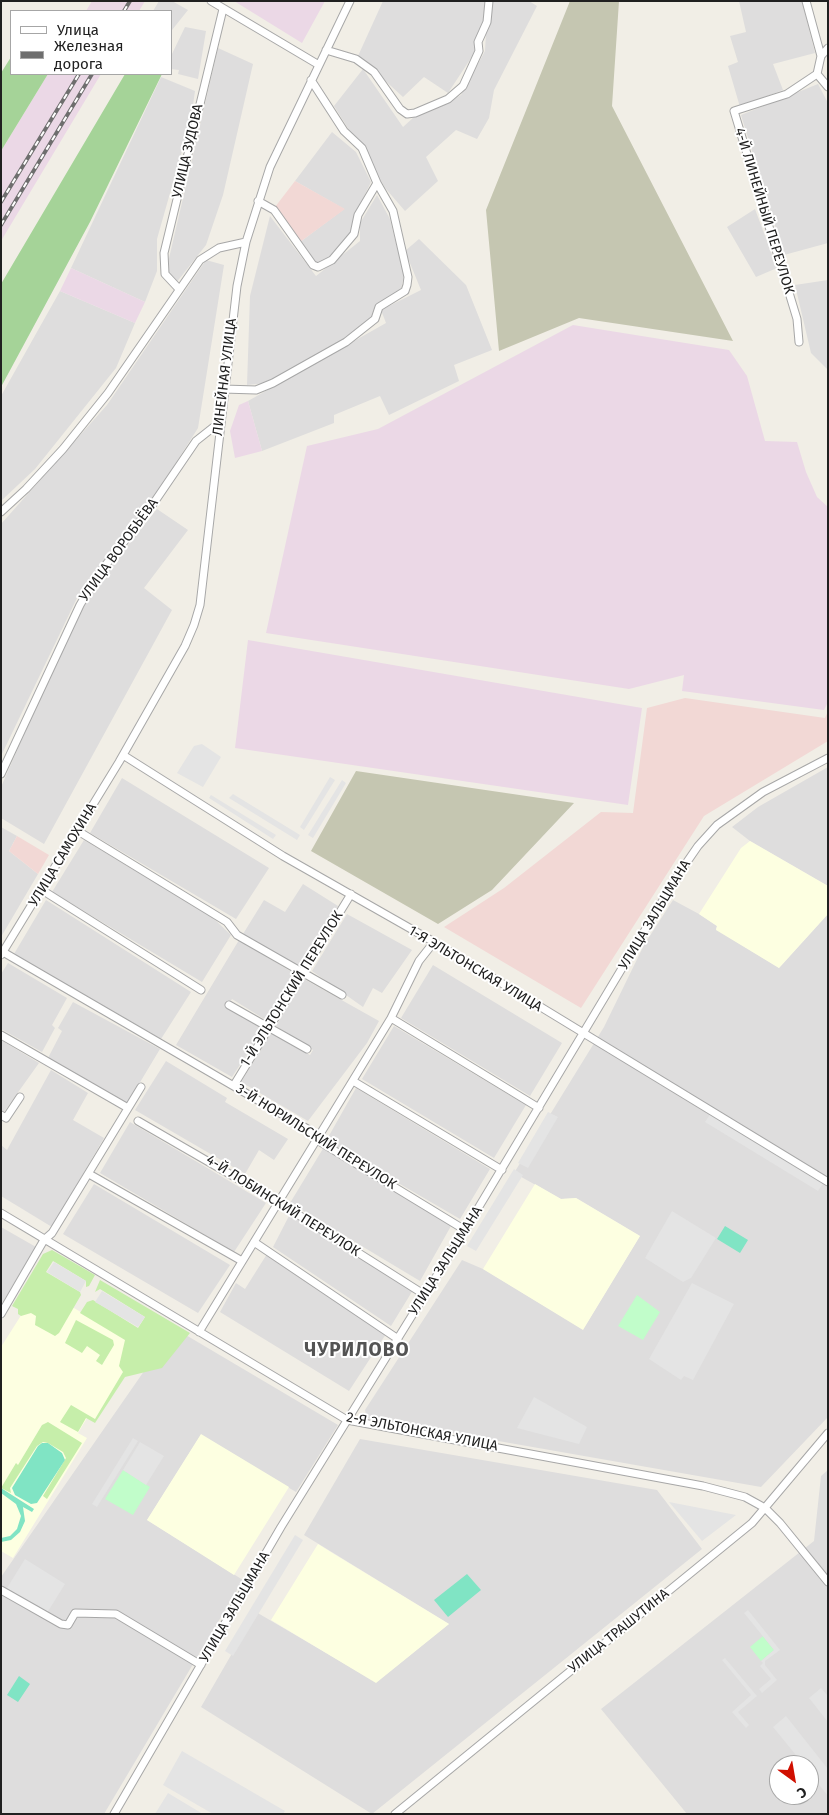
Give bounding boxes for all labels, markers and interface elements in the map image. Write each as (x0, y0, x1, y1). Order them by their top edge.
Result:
legend (10, 10, 172, 75)
text: Улица (57, 21, 99, 39)
text: Железная дорога (54, 37, 123, 73)
street label: УЛИЦА ЗУДОВА (169, 102, 207, 200)
street label: 4-Й ЛИНЕЙНЫЙ ПЕРЕУЛОК (731, 126, 797, 296)
street label: ЛИНЕЙНАЯ УЛИЦА (209, 317, 241, 437)
street label: УЛИЦА ВОРОБЬЁВА (76, 495, 162, 605)
street label: УЛИЦА САМОХИНА (25, 800, 101, 910)
street label: УЛИЦА ЗАЛЬЦМАНА (616, 857, 694, 973)
street label: 1-Й ЭЛЬТОНСКИЙ ПЕРЕУЛОК (237, 908, 347, 1070)
street label: 1-Я ЭЛЬТОНСКАЯ УЛИЦА (405, 922, 545, 1016)
street label: 3-Й НОРИЛЬСКИЙ ПЕРЕУЛОК (233, 1081, 399, 1193)
street label: 4-Й ЛОБИНСКИЙ ПЕРЕУЛОК (203, 1152, 363, 1260)
street label: УЛИЦА ЗАЛЬЦМАНА (406, 1203, 486, 1319)
district label: ЧУРИЛОВО (303, 1340, 411, 1362)
street label: 2-Я ЭЛЬТОНСКАЯ УЛИЦА (345, 1409, 499, 1455)
street label: УЛИЦА ЗАЛЬЦМАНА (196, 1549, 274, 1665)
street label: УЛИЦА ТРАШУТИНА (565, 1585, 673, 1677)
north arrow (769, 1755, 819, 1805)
text: С (794, 1783, 810, 1802)

